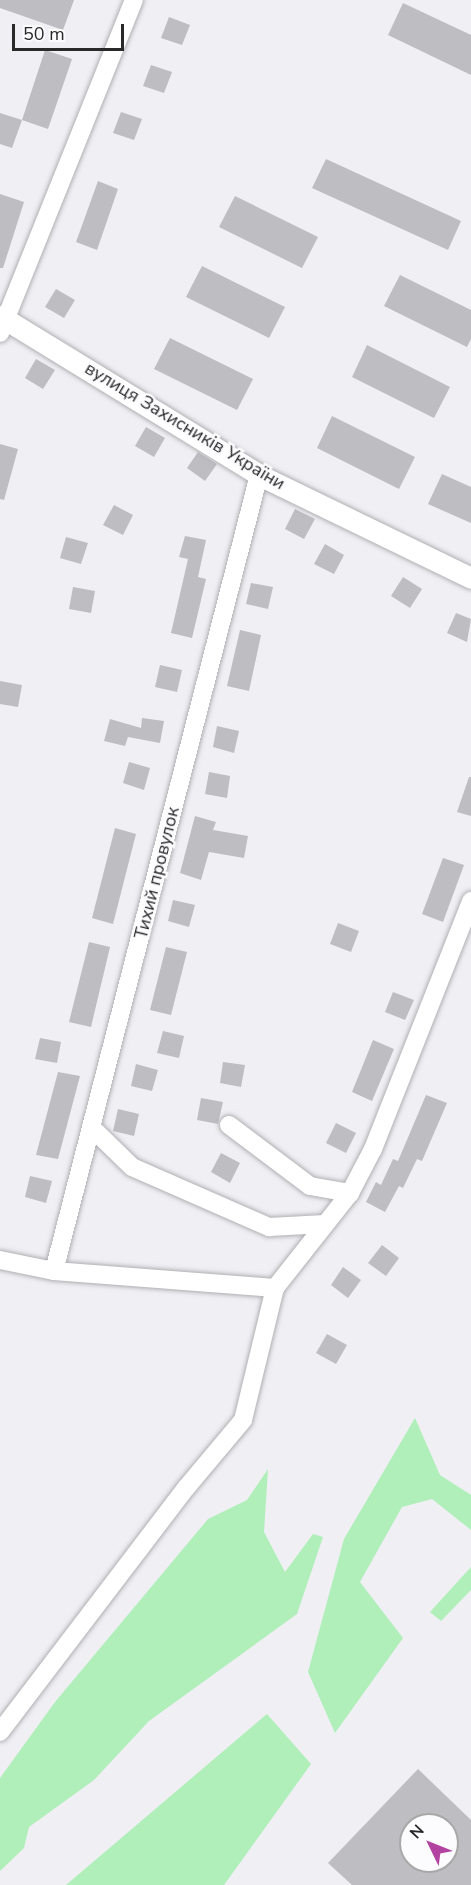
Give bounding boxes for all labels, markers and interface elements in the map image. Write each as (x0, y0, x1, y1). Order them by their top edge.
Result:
scale bar (15, 12, 128, 50)
text: 50 m (23, 22, 65, 46)
street label: вулиця Захисників України (81, 358, 289, 494)
street label: Тихий провулок (130, 805, 184, 941)
north arrow (399, 1813, 459, 1873)
text: N (405, 1820, 429, 1844)

